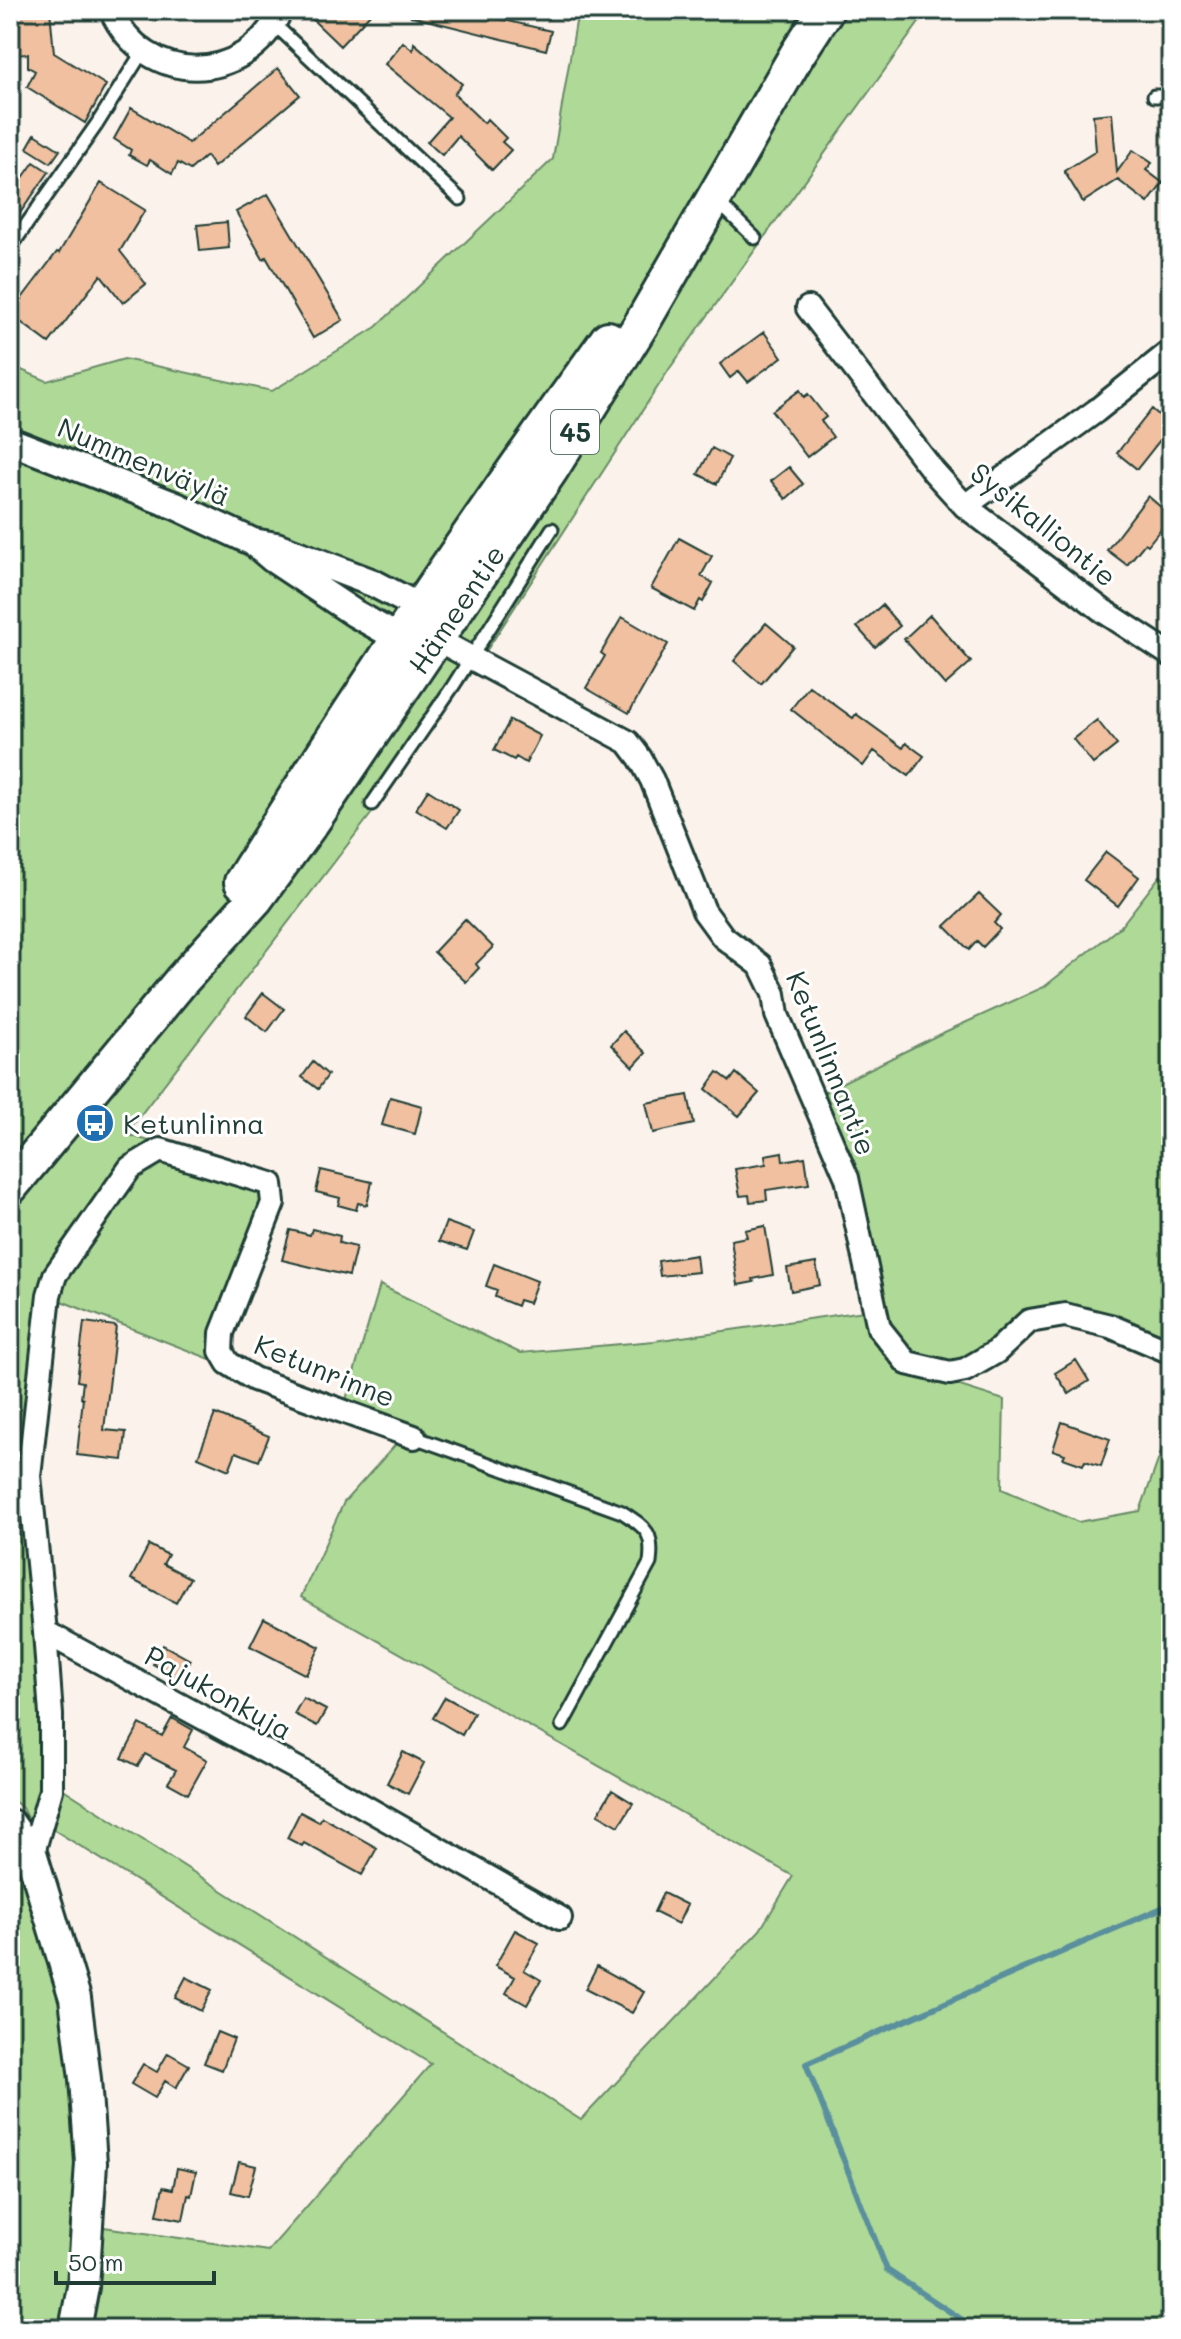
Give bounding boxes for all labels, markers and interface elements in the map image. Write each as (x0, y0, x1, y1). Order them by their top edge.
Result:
street label: Nummenväylä (52, 409, 236, 513)
road number: 45 (551, 410, 599, 454)
street label: Sysikalliontie (964, 454, 1124, 594)
street label: Hämeentie (400, 538, 512, 680)
street label: Ketunlinnantie (779, 966, 885, 1160)
bus stop icon: Ketunlinna (74, 1102, 116, 1144)
place label: Ketunlinna (123, 1105, 265, 1141)
street label: Ketunrinne (249, 1326, 401, 1414)
street label: Pajukonkuja (139, 1637, 299, 1747)
scale bar (56, 2235, 214, 2285)
text: 50 m (68, 2246, 124, 2277)

